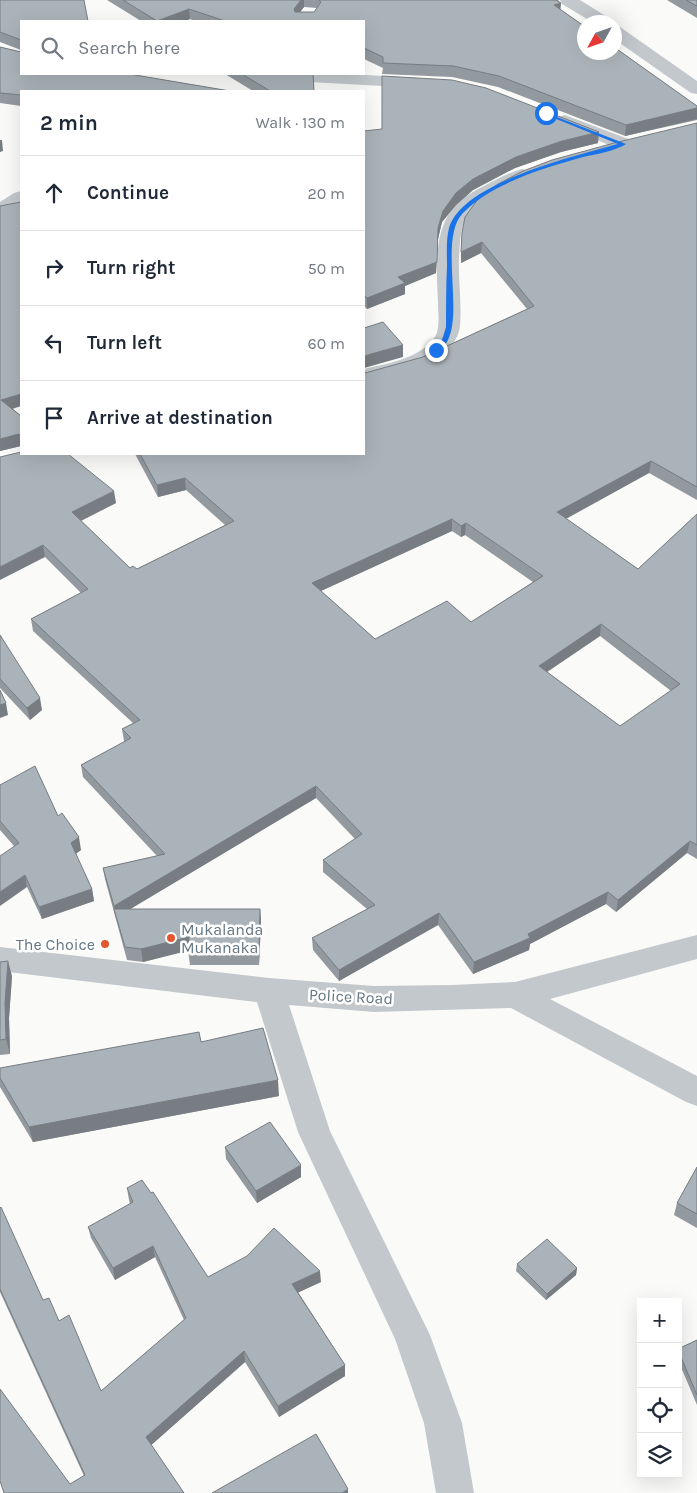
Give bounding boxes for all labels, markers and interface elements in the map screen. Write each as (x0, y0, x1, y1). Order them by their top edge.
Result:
north arrow (577, 15, 622, 60)
search box (20, 20, 365, 75)
icon: search (38, 34, 66, 62)
text: Search here (78, 37, 180, 59)
route start (535, 102, 558, 125)
text: 2 min (40, 111, 98, 135)
text: Walk · 130 m (255, 113, 345, 132)
icon: ahead (40, 179, 68, 207)
text: Continue (87, 182, 169, 204)
text: 20 m (307, 184, 345, 203)
icon: right (40, 254, 68, 282)
text: Turn right (87, 257, 176, 279)
text: 50 m (308, 259, 345, 278)
icon: left (40, 329, 68, 357)
text: Turn left (87, 332, 162, 354)
text: 60 m (308, 334, 345, 353)
route end (425, 339, 448, 362)
icon: arrive (40, 404, 68, 432)
text: Arrive at destination (87, 407, 273, 429)
place label: Mukalanda Mukanaka (181, 920, 263, 957)
marker: Mukalanda Mukanaka (165, 932, 177, 944)
place label: The Choice (16, 935, 95, 954)
marker: The Choice (99, 938, 111, 950)
street label: Police Road (309, 985, 393, 1008)
map controls (637, 1298, 682, 1478)
button: + (637, 1298, 682, 1343)
button: − (637, 1343, 682, 1388)
button: locate (637, 1388, 682, 1433)
button: layers (637, 1433, 682, 1478)

